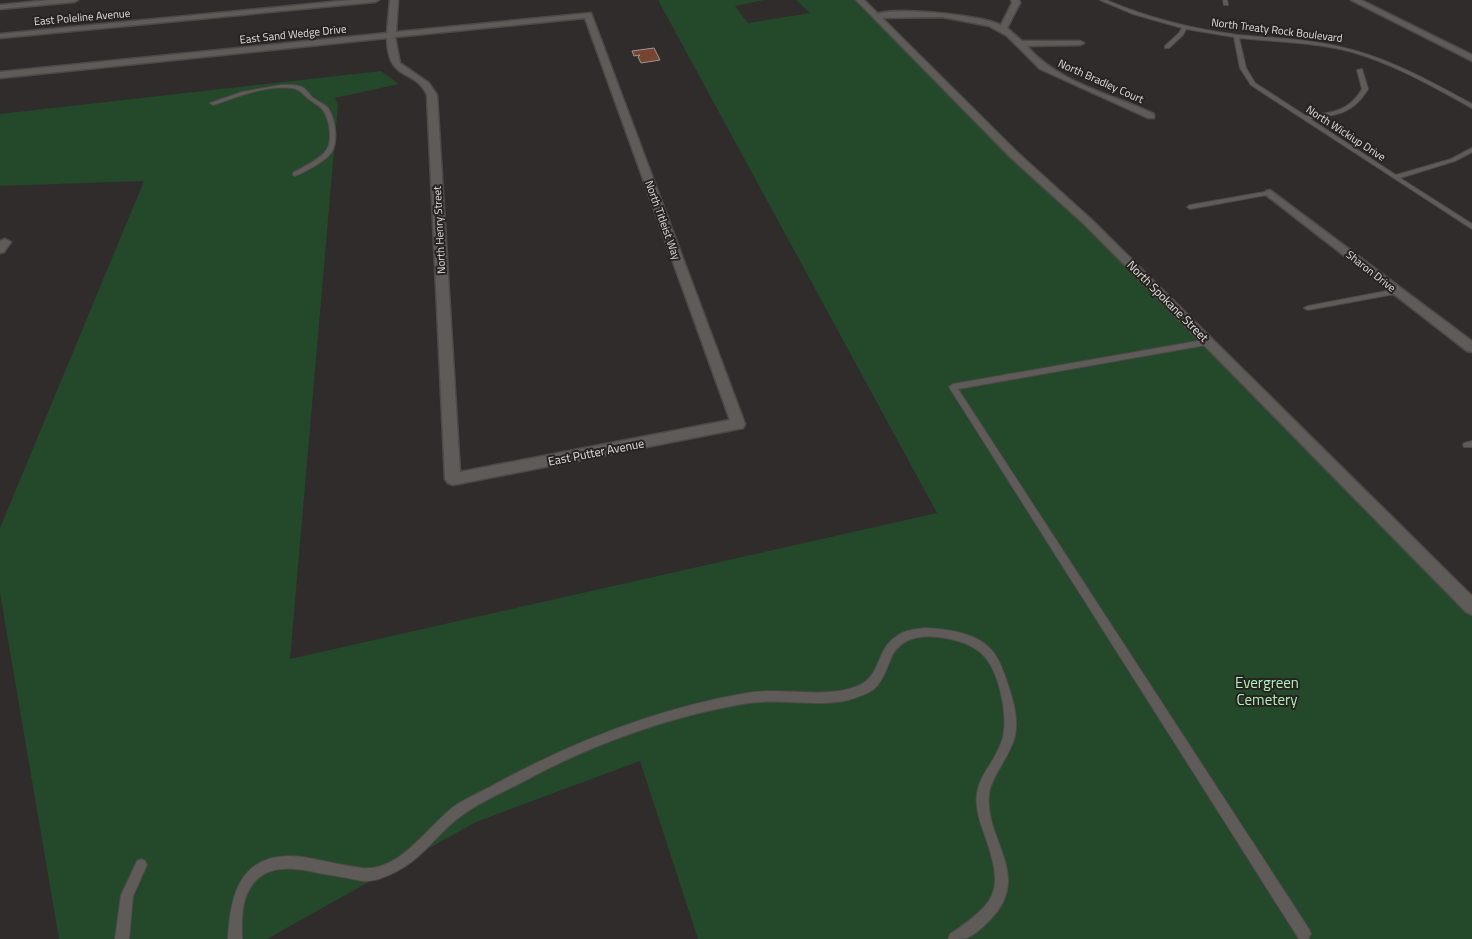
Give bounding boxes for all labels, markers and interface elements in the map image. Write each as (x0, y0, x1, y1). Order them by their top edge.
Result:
street label: East Poleline Avenue (33, 5, 131, 29)
street label: North Treaty Rock Boulevard (1211, 14, 1344, 46)
street label: East Sand Wedge Drive (239, 20, 348, 48)
street label: North Bradley Court (1056, 55, 1146, 107)
street label: North Wickiup Drive (1303, 101, 1389, 165)
street label: North Titleist Way (641, 178, 685, 263)
street label: North Henry Street (429, 186, 449, 274)
street label: Sharon Drive (1343, 246, 1400, 296)
street label: North Spokane Street (1123, 256, 1214, 347)
street label: East Putter Avenue (546, 433, 646, 471)
park label: Evergreen Cemetery (1235, 671, 1299, 711)

